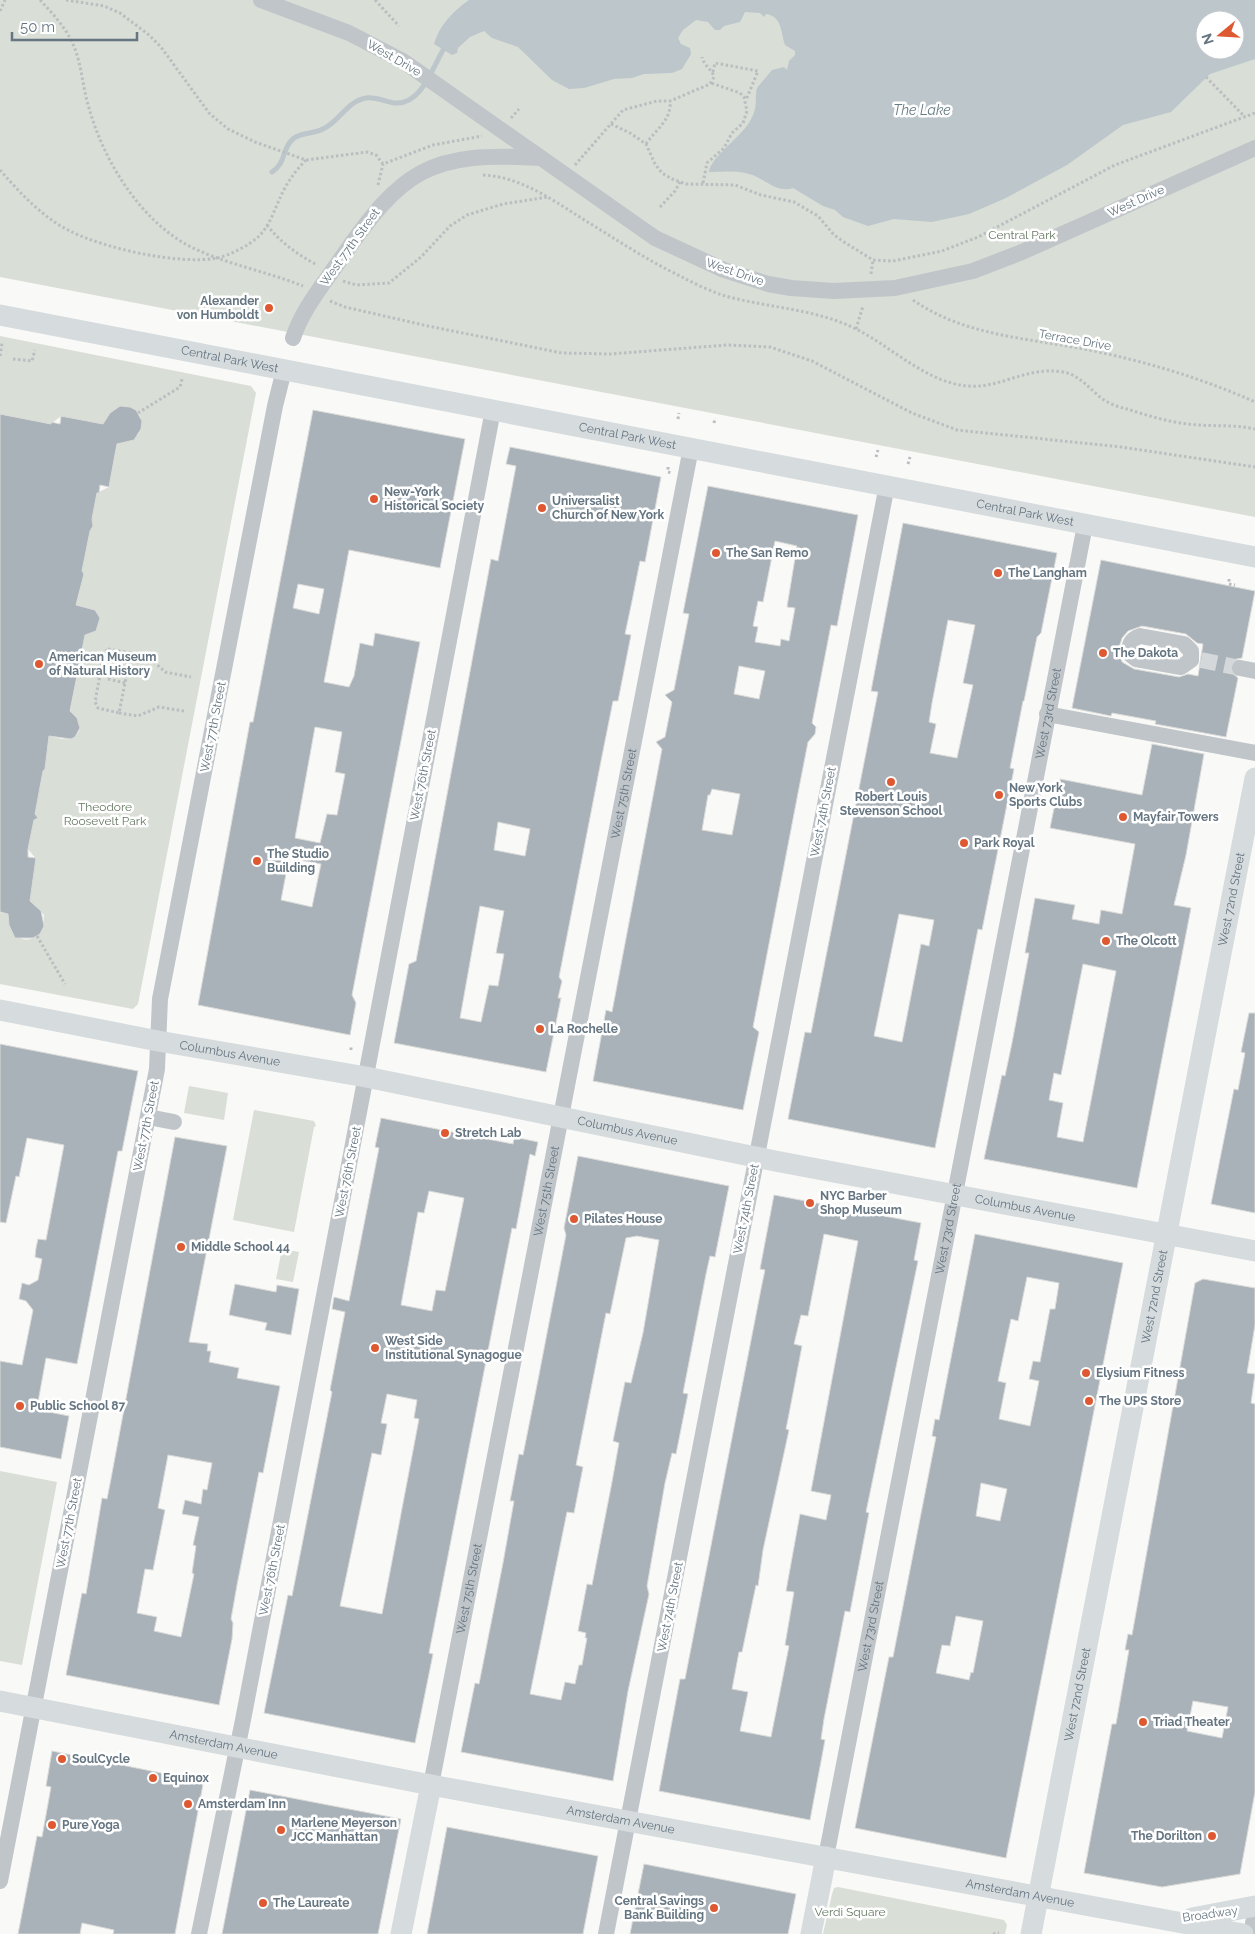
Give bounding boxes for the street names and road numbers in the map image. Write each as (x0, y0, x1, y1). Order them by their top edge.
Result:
street label: West Drive (364, 37, 424, 79)
street label: West Drive (1106, 182, 1166, 220)
street label: West 77th Street (317, 206, 383, 288)
street label: West Drive (704, 256, 766, 288)
street label: Terrace Drive (1038, 327, 1112, 353)
street label: Central Park West (180, 343, 280, 376)
street label: Central Park West (578, 420, 677, 452)
street label: Central Park West (975, 496, 1075, 529)
street label: West 73rd Street (1033, 667, 1064, 760)
street label: West 77th Street (197, 681, 229, 773)
street label: West 76th Street (407, 728, 439, 822)
street label: West 75th Street (608, 747, 639, 840)
street label: West 74th Street (807, 766, 839, 858)
street label: West 72nd Street (1216, 851, 1247, 947)
street label: Columbus Avenue (178, 1038, 281, 1069)
street label: West 77th Street (130, 1080, 162, 1172)
street label: Columbus Avenue (576, 1114, 679, 1148)
street label: West 76th Street (332, 1125, 364, 1219)
street label: West 75th Street (531, 1145, 562, 1238)
street label: West 74th Street (730, 1163, 762, 1255)
street label: West 73rd Street (932, 1182, 964, 1275)
street label: Columbus Avenue (974, 1192, 1076, 1224)
street label: West 72nd Street (1139, 1249, 1170, 1345)
street label: West 77th Street (53, 1477, 85, 1569)
street label: West 76th Street (256, 1523, 288, 1617)
street label: West 75th Street (454, 1542, 485, 1635)
street label: West 74th Street (654, 1561, 686, 1653)
street label: West 73rd Street (855, 1580, 887, 1673)
street label: West 72nd Street (1061, 1646, 1093, 1743)
street label: Amsterdam Avenue (169, 1727, 279, 1762)
street label: Amsterdam Avenue (565, 1803, 676, 1837)
street label: Amsterdam Avenue (965, 1876, 1075, 1910)
street label: Broadway (1181, 1903, 1239, 1925)

